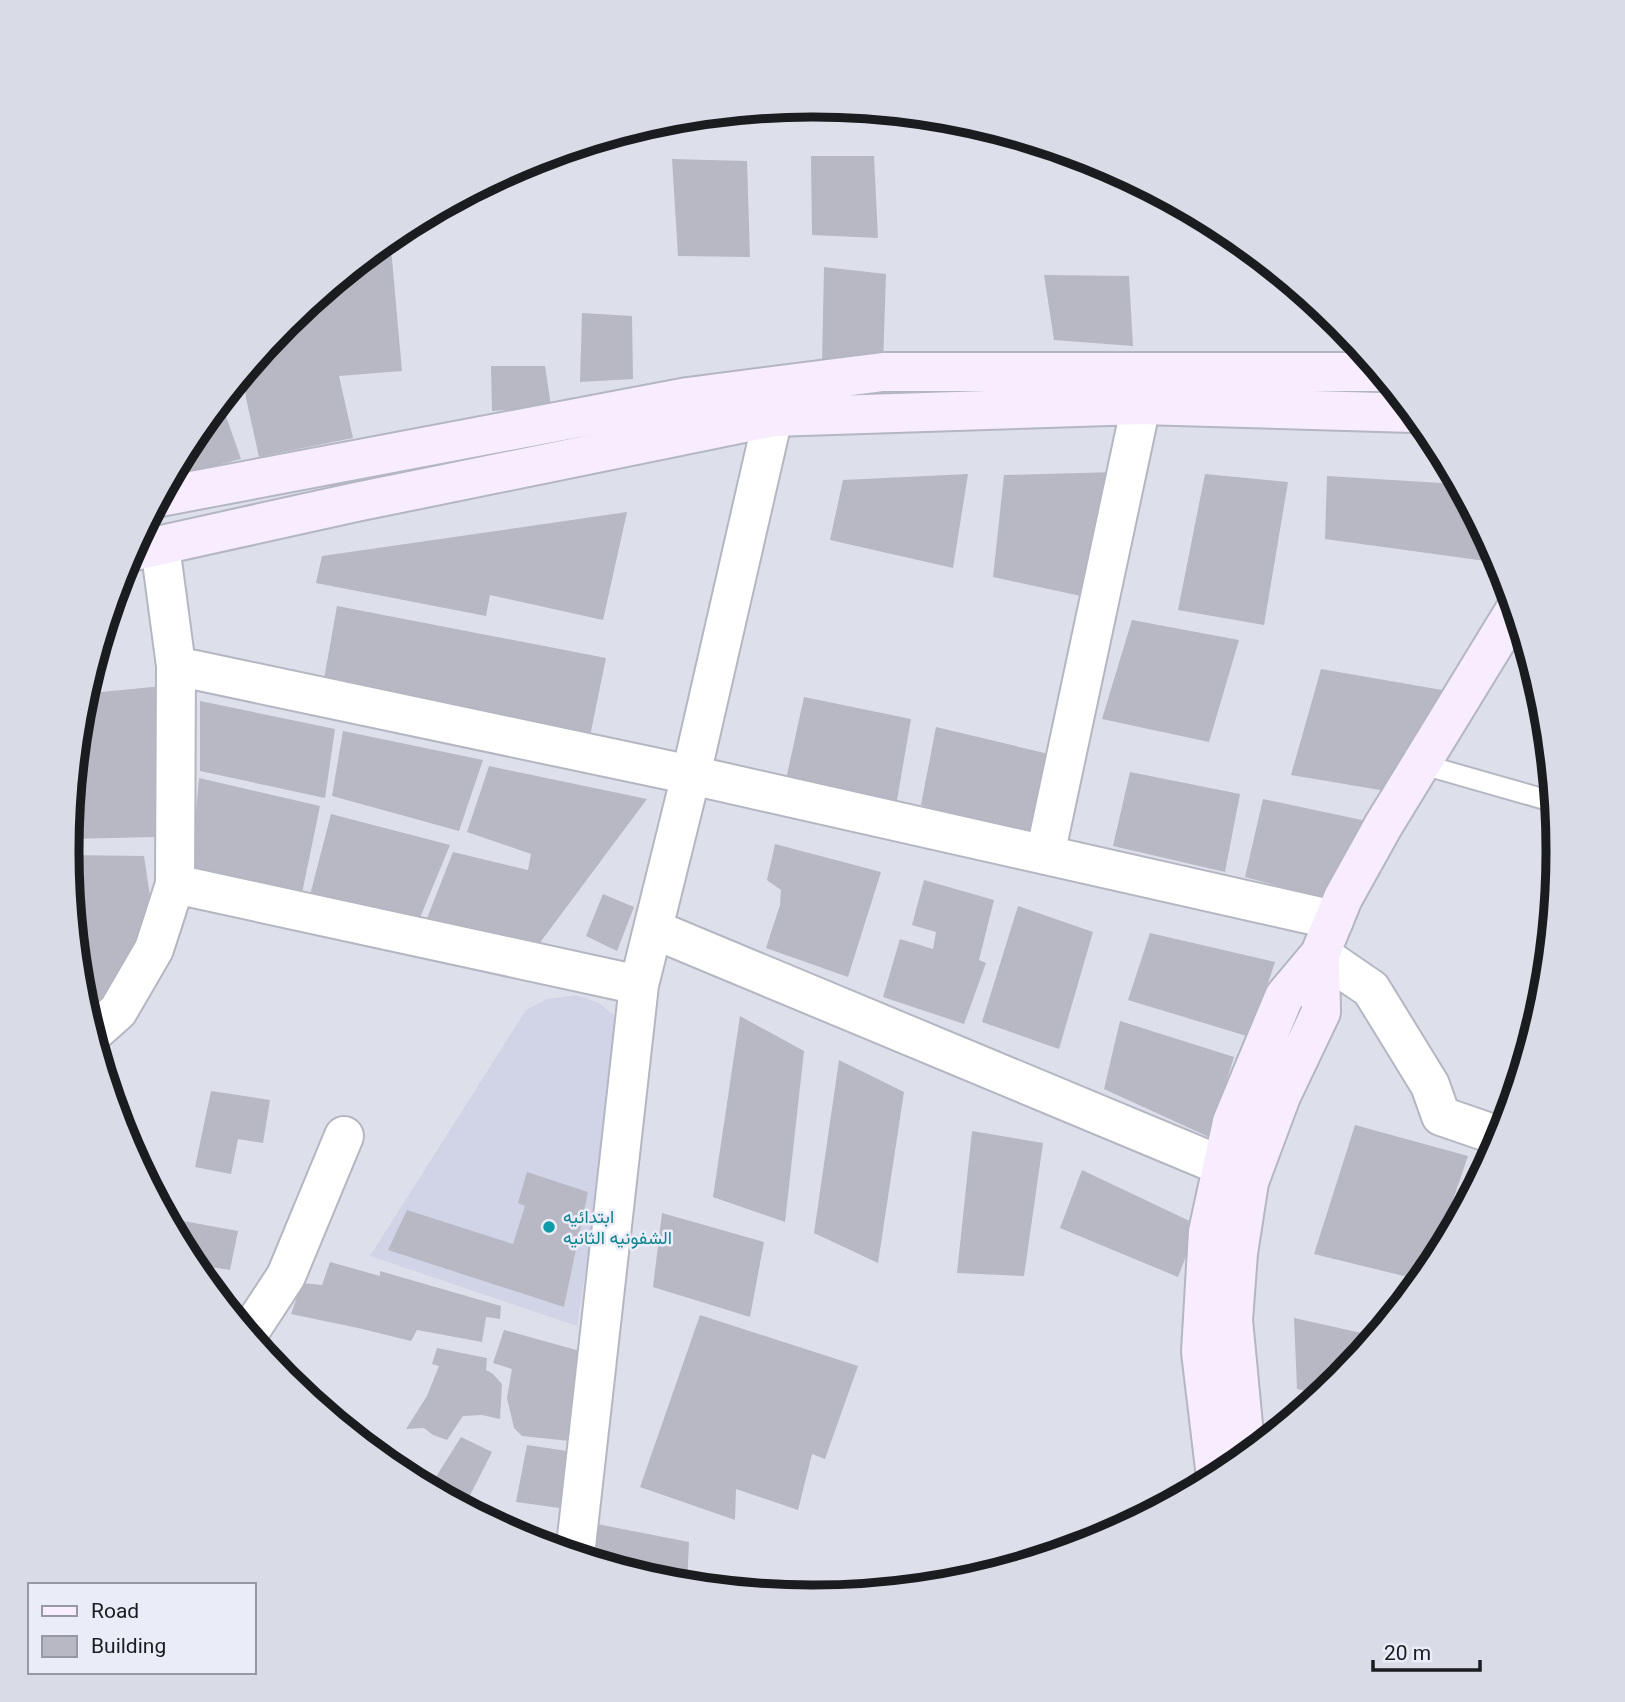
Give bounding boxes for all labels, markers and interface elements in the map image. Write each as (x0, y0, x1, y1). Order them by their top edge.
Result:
place label: ابتدائيه الشفونيه الثانيه (563, 1206, 672, 1249)
marker: ابتدائيه الشفونيه الثانيه (541, 1219, 557, 1235)
legend (28, 1583, 256, 1674)
text: Road (91, 1599, 139, 1623)
scale bar (1373, 1628, 1480, 1672)
text: Building (91, 1634, 166, 1658)
text: 20 m (1384, 1641, 1431, 1665)

